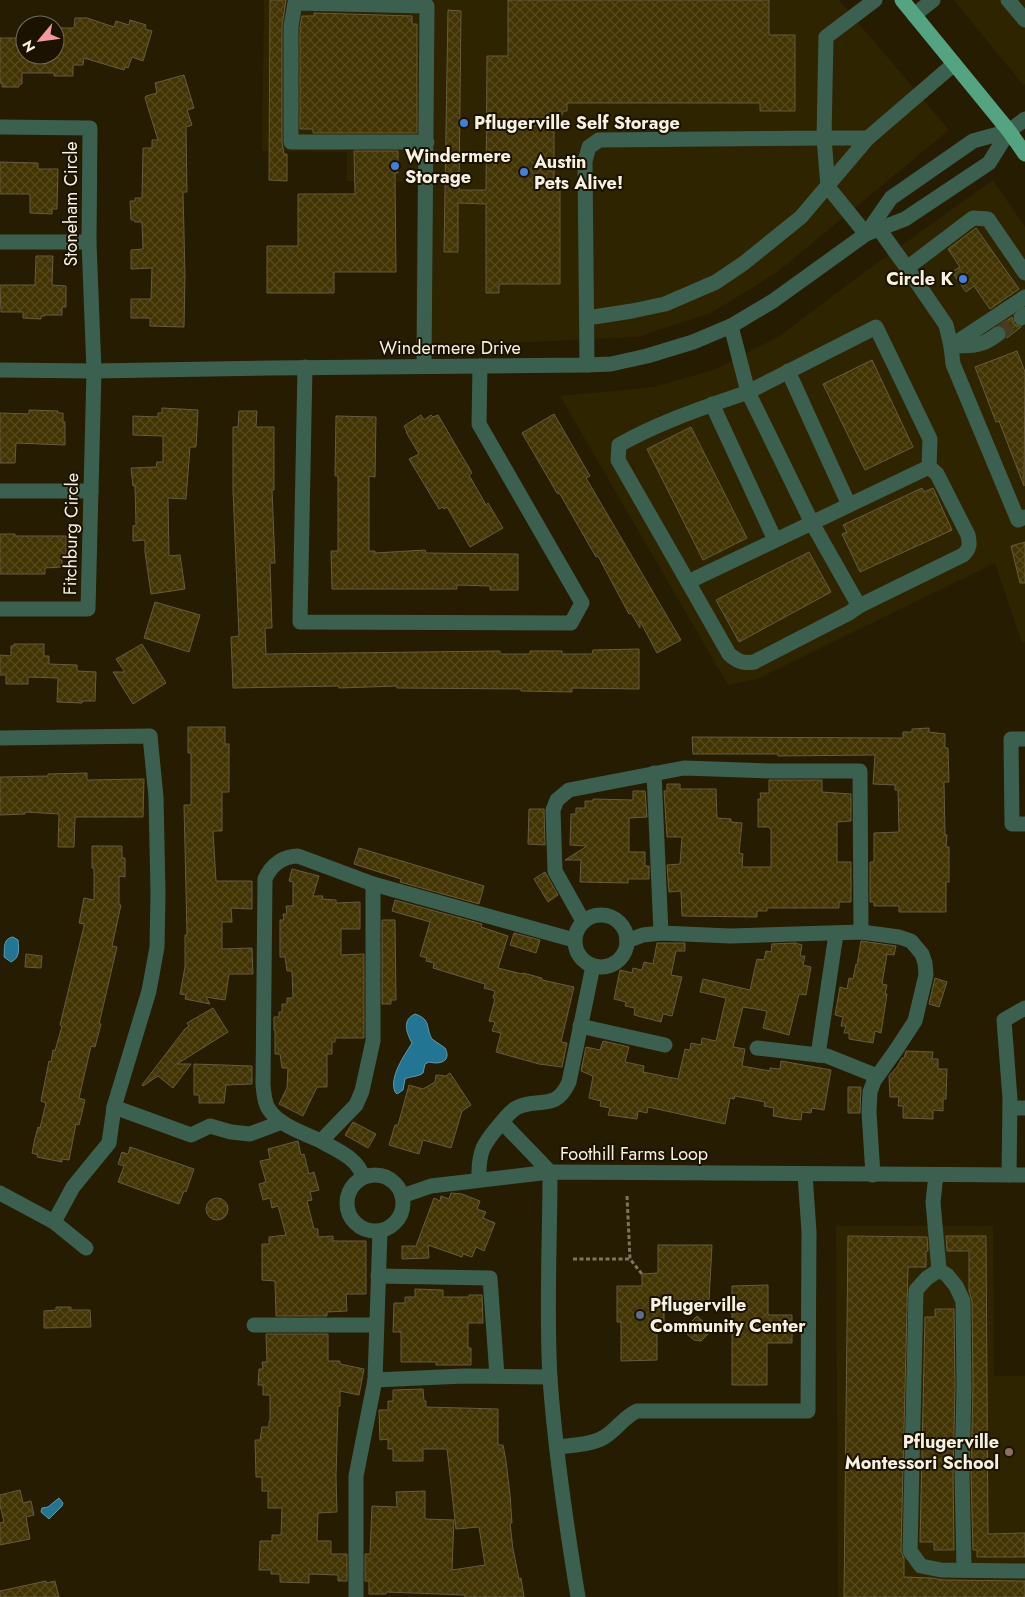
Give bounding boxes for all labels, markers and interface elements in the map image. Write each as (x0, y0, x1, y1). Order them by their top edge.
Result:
north arrow (15, 15, 65, 65)
text: N (17, 37, 40, 56)
place label: Pflugerville Self Storage (474, 110, 680, 136)
marker: Pflugerville Self Storage (458, 117, 470, 129)
street label: Stoneham Circle (58, 141, 84, 267)
place label: Windermere Storage (405, 143, 511, 190)
place label: Austin Pets Alive! (533, 149, 623, 196)
marker: Windermere Storage (389, 160, 401, 172)
marker: Austin Pets Alive! (518, 166, 530, 178)
place label: Circle K (886, 266, 953, 292)
marker: Circle K (957, 273, 969, 285)
street label: Windermere Drive (379, 335, 521, 361)
street label: Fitchburg Circle (57, 473, 85, 595)
street label: Foothill Farms Loop (560, 1141, 708, 1167)
place label: Pflugerville Community Center (650, 1292, 806, 1339)
marker: Pflugerville Community Center (634, 1309, 646, 1321)
place label: Pflugerville Montessori School (845, 1429, 999, 1476)
marker: Pflugerville Montessori School (1003, 1446, 1015, 1458)

